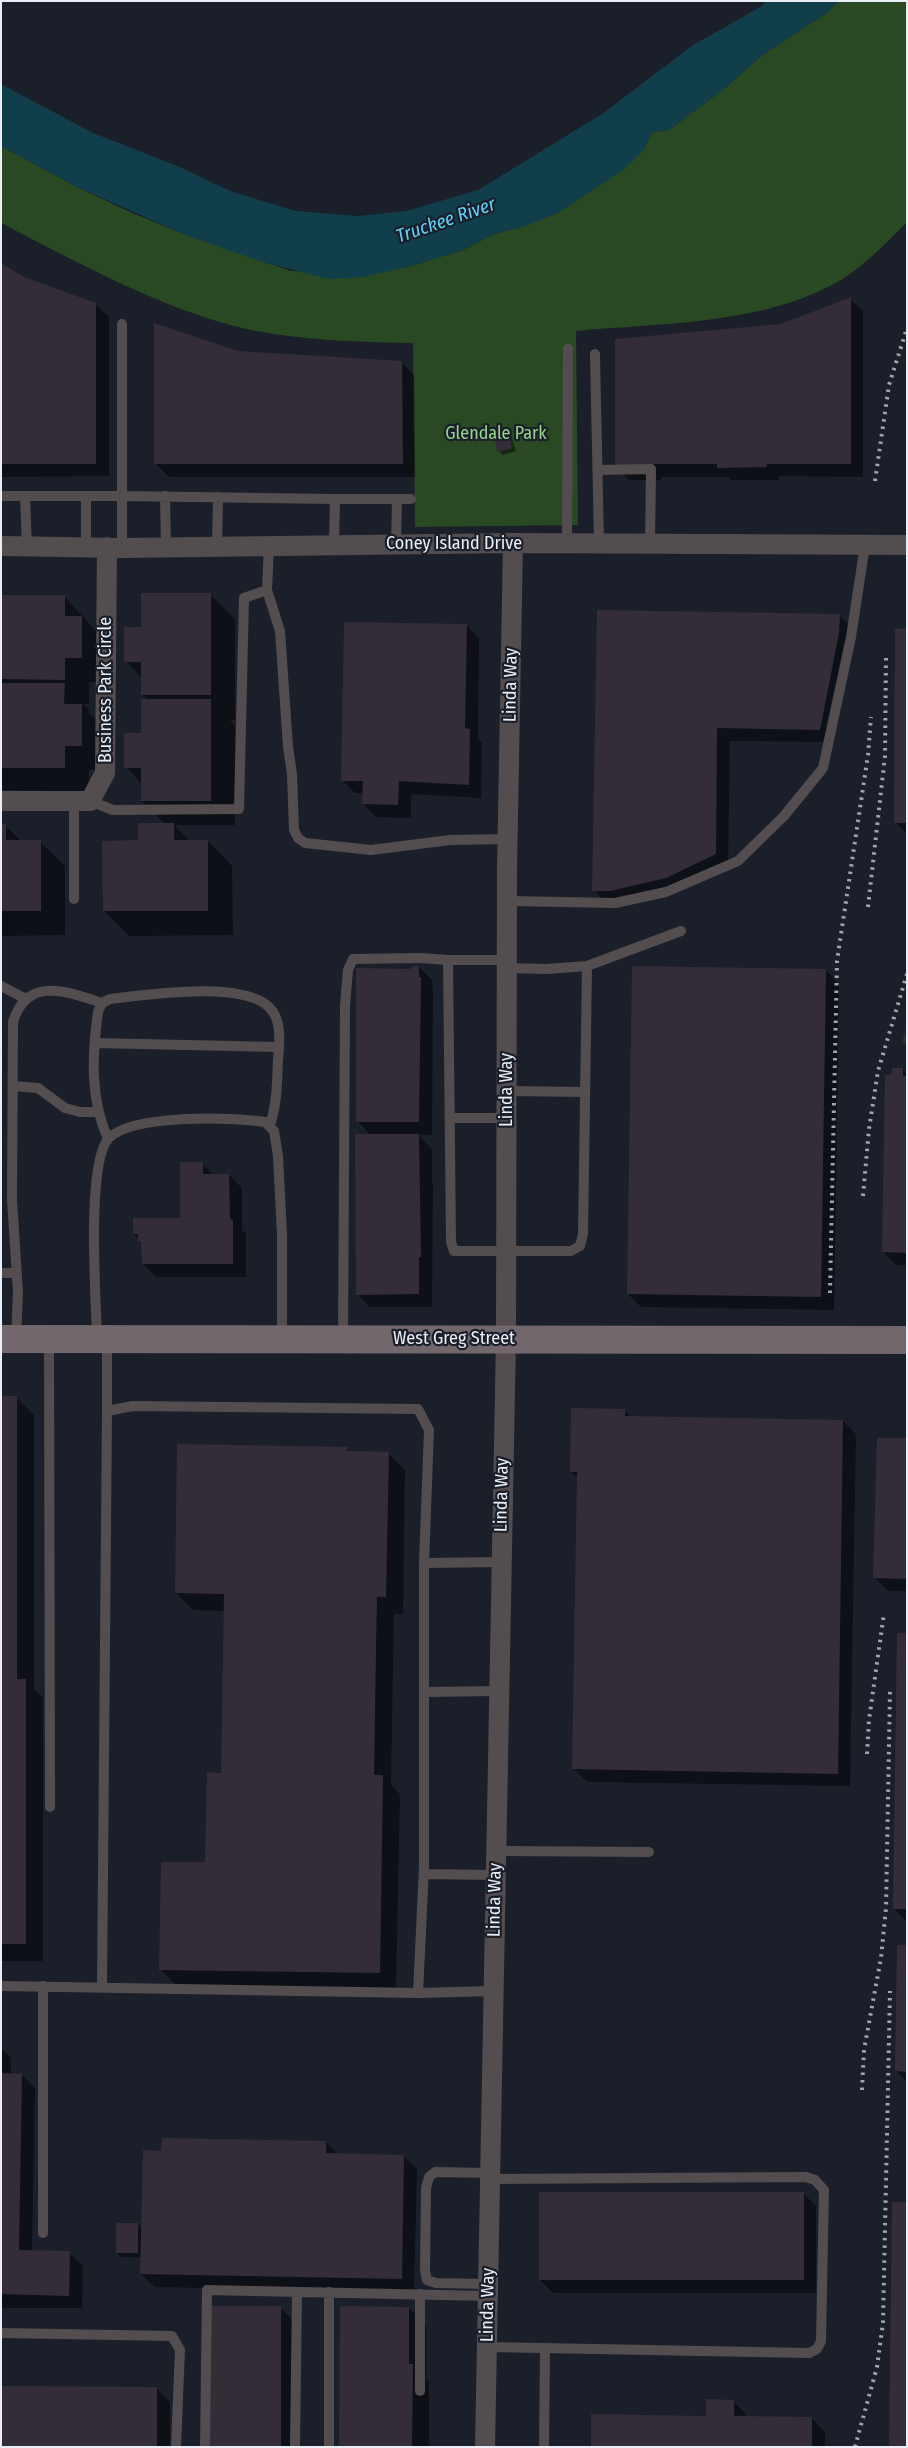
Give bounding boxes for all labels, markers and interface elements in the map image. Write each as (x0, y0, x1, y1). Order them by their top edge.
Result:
water label: Truckee River (393, 193, 499, 249)
park label: Glendale Park (445, 423, 547, 445)
street label: Coney Island Drive (386, 533, 522, 555)
street label: Business Park Circle (95, 617, 117, 763)
street label: Linda Way (500, 648, 522, 722)
street label: Linda Way (496, 1053, 518, 1127)
street label: West Greg Street (393, 1328, 515, 1350)
street label: Linda Way (491, 1458, 513, 1532)
street label: Linda Way (484, 1863, 506, 1937)
street label: Linda Way (477, 2268, 499, 2342)

